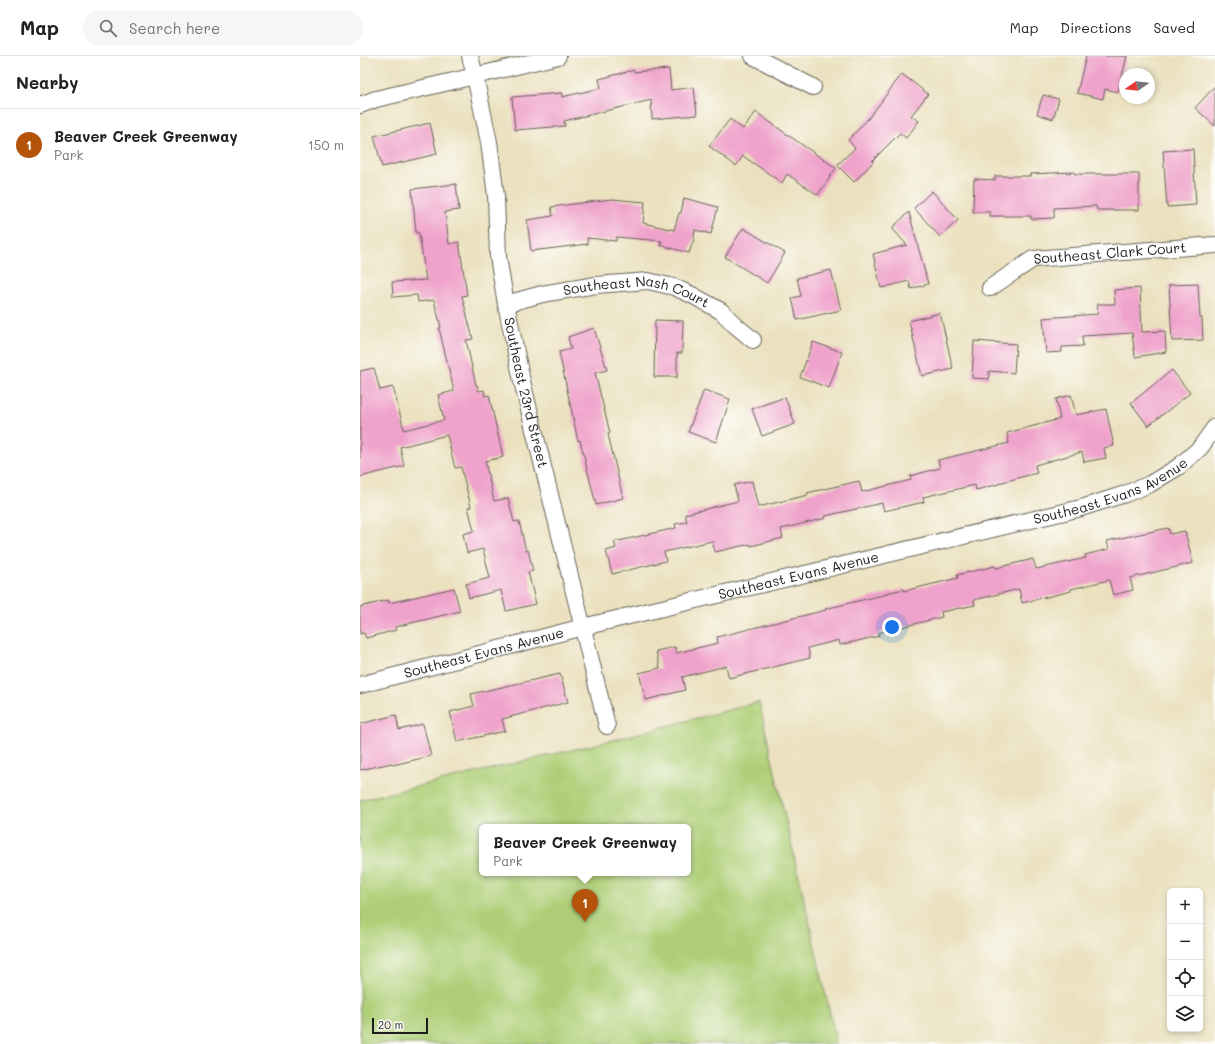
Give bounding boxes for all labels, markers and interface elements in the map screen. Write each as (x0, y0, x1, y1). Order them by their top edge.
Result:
search box (83, 10, 363, 46)
text: Map (20, 15, 59, 40)
icon: search (97, 17, 119, 39)
text: Search here (129, 18, 220, 38)
text: Map (1010, 18, 1038, 37)
text: Directions (1060, 18, 1131, 37)
text: Saved (1153, 18, 1195, 37)
north arrow (1119, 68, 1155, 104)
text: Nearby (16, 71, 78, 93)
text: Beaver Creek Greenway (54, 126, 238, 146)
text: 1 (26, 136, 32, 153)
text: 150 m (308, 136, 344, 153)
text: Park (54, 146, 83, 163)
street label: Southeast Clark Court (1033, 237, 1187, 268)
street label: Southeast Nash Court (562, 271, 713, 312)
street label: Southeast 23rd Street (500, 315, 553, 470)
street label: Southeast Evans Avenue (1031, 453, 1191, 528)
street label: Southeast Evans Avenue (716, 547, 881, 603)
your location (882, 617, 902, 637)
street label: Southeast Evans Avenue (402, 622, 566, 682)
popup (479, 824, 691, 876)
text: Beaver Creek Greenway (493, 832, 677, 852)
text: Park (493, 852, 523, 869)
map controls (1167, 888, 1203, 1032)
button: + (1167, 888, 1203, 924)
pin: 1 (572, 889, 598, 922)
button: − (1167, 924, 1203, 960)
button: locate (1167, 960, 1203, 996)
button: layers (1167, 996, 1203, 1032)
scale bar (372, 1016, 428, 1035)
text: 20 m (378, 1017, 403, 1032)

